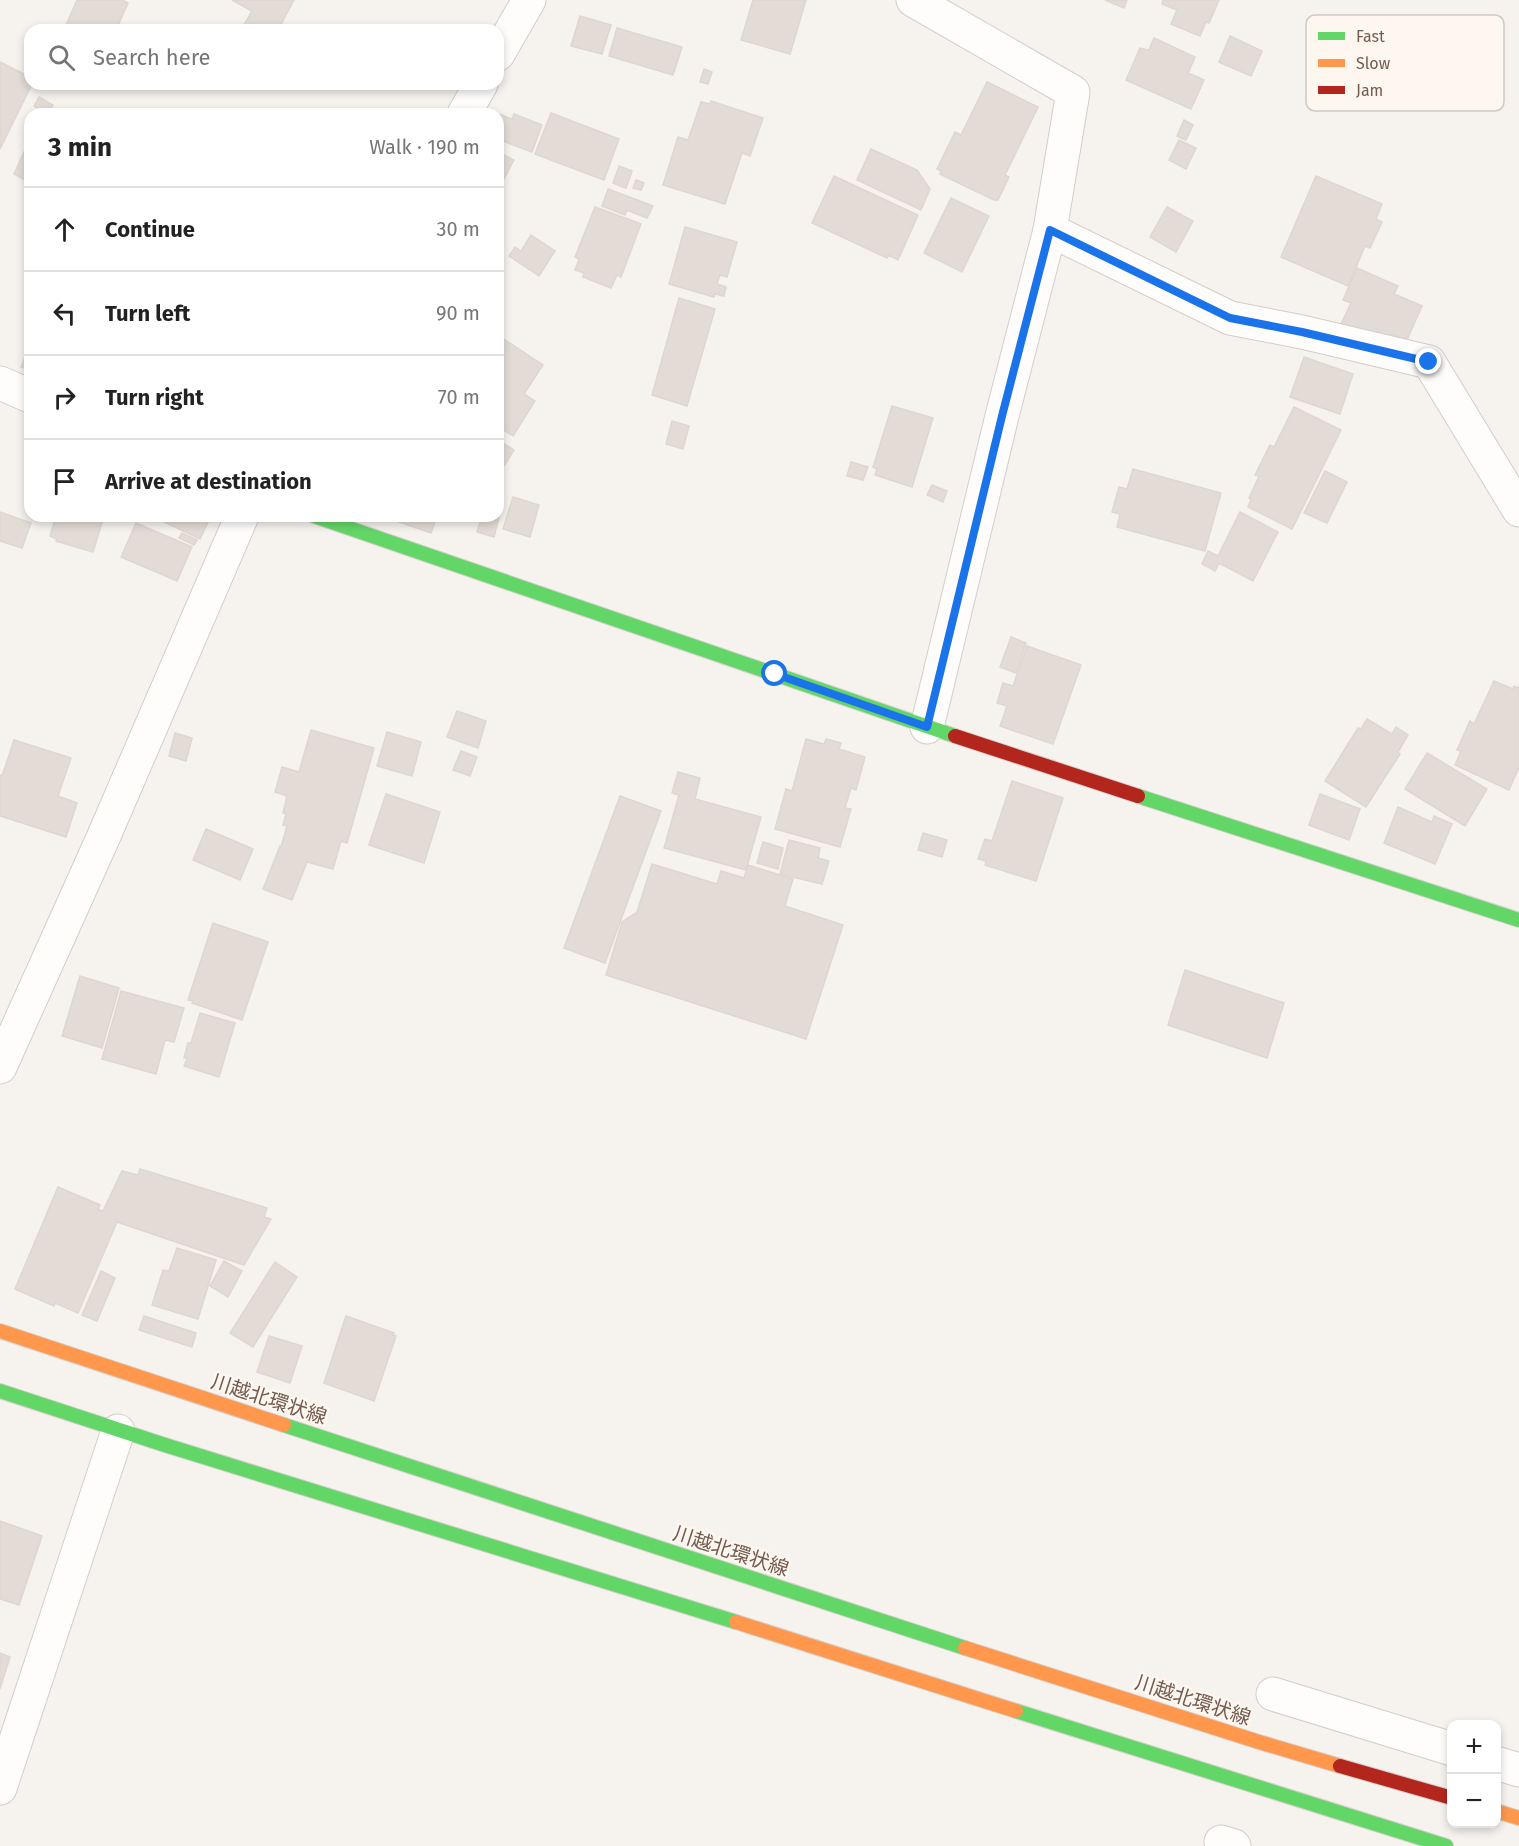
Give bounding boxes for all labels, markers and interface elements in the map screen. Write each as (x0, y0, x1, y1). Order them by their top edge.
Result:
legend (1306, 15, 1504, 111)
search box (24, 24, 504, 90)
text: Fast (1356, 27, 1385, 46)
icon: search (45, 41, 78, 74)
text: Search here (93, 44, 211, 71)
text: Slow (1356, 54, 1391, 73)
text: Jam (1356, 81, 1383, 100)
text: 3 min (48, 132, 112, 163)
text: Walk · 190 m (369, 135, 480, 159)
icon: ahead (48, 213, 81, 246)
text: Continue (105, 216, 195, 243)
text: 30 m (436, 217, 480, 241)
icon: left (48, 297, 81, 330)
text: Turn left (105, 300, 190, 327)
text: 90 m (436, 301, 480, 325)
route end (1415, 348, 1441, 374)
icon: right (48, 381, 81, 414)
text: Turn right (105, 384, 204, 411)
text: 70 m (438, 385, 480, 409)
icon: arrive (48, 465, 81, 498)
text: Arrive at destination (105, 468, 312, 495)
route start (761, 660, 787, 686)
street label: 川越北環状線 (208, 1369, 330, 1429)
street label: 川越北環状線 (670, 1521, 792, 1581)
street label: 川越北環状線 (1132, 1670, 1254, 1730)
map controls (1447, 1720, 1501, 1828)
button: + (1447, 1720, 1501, 1774)
button: − (1447, 1774, 1501, 1828)

